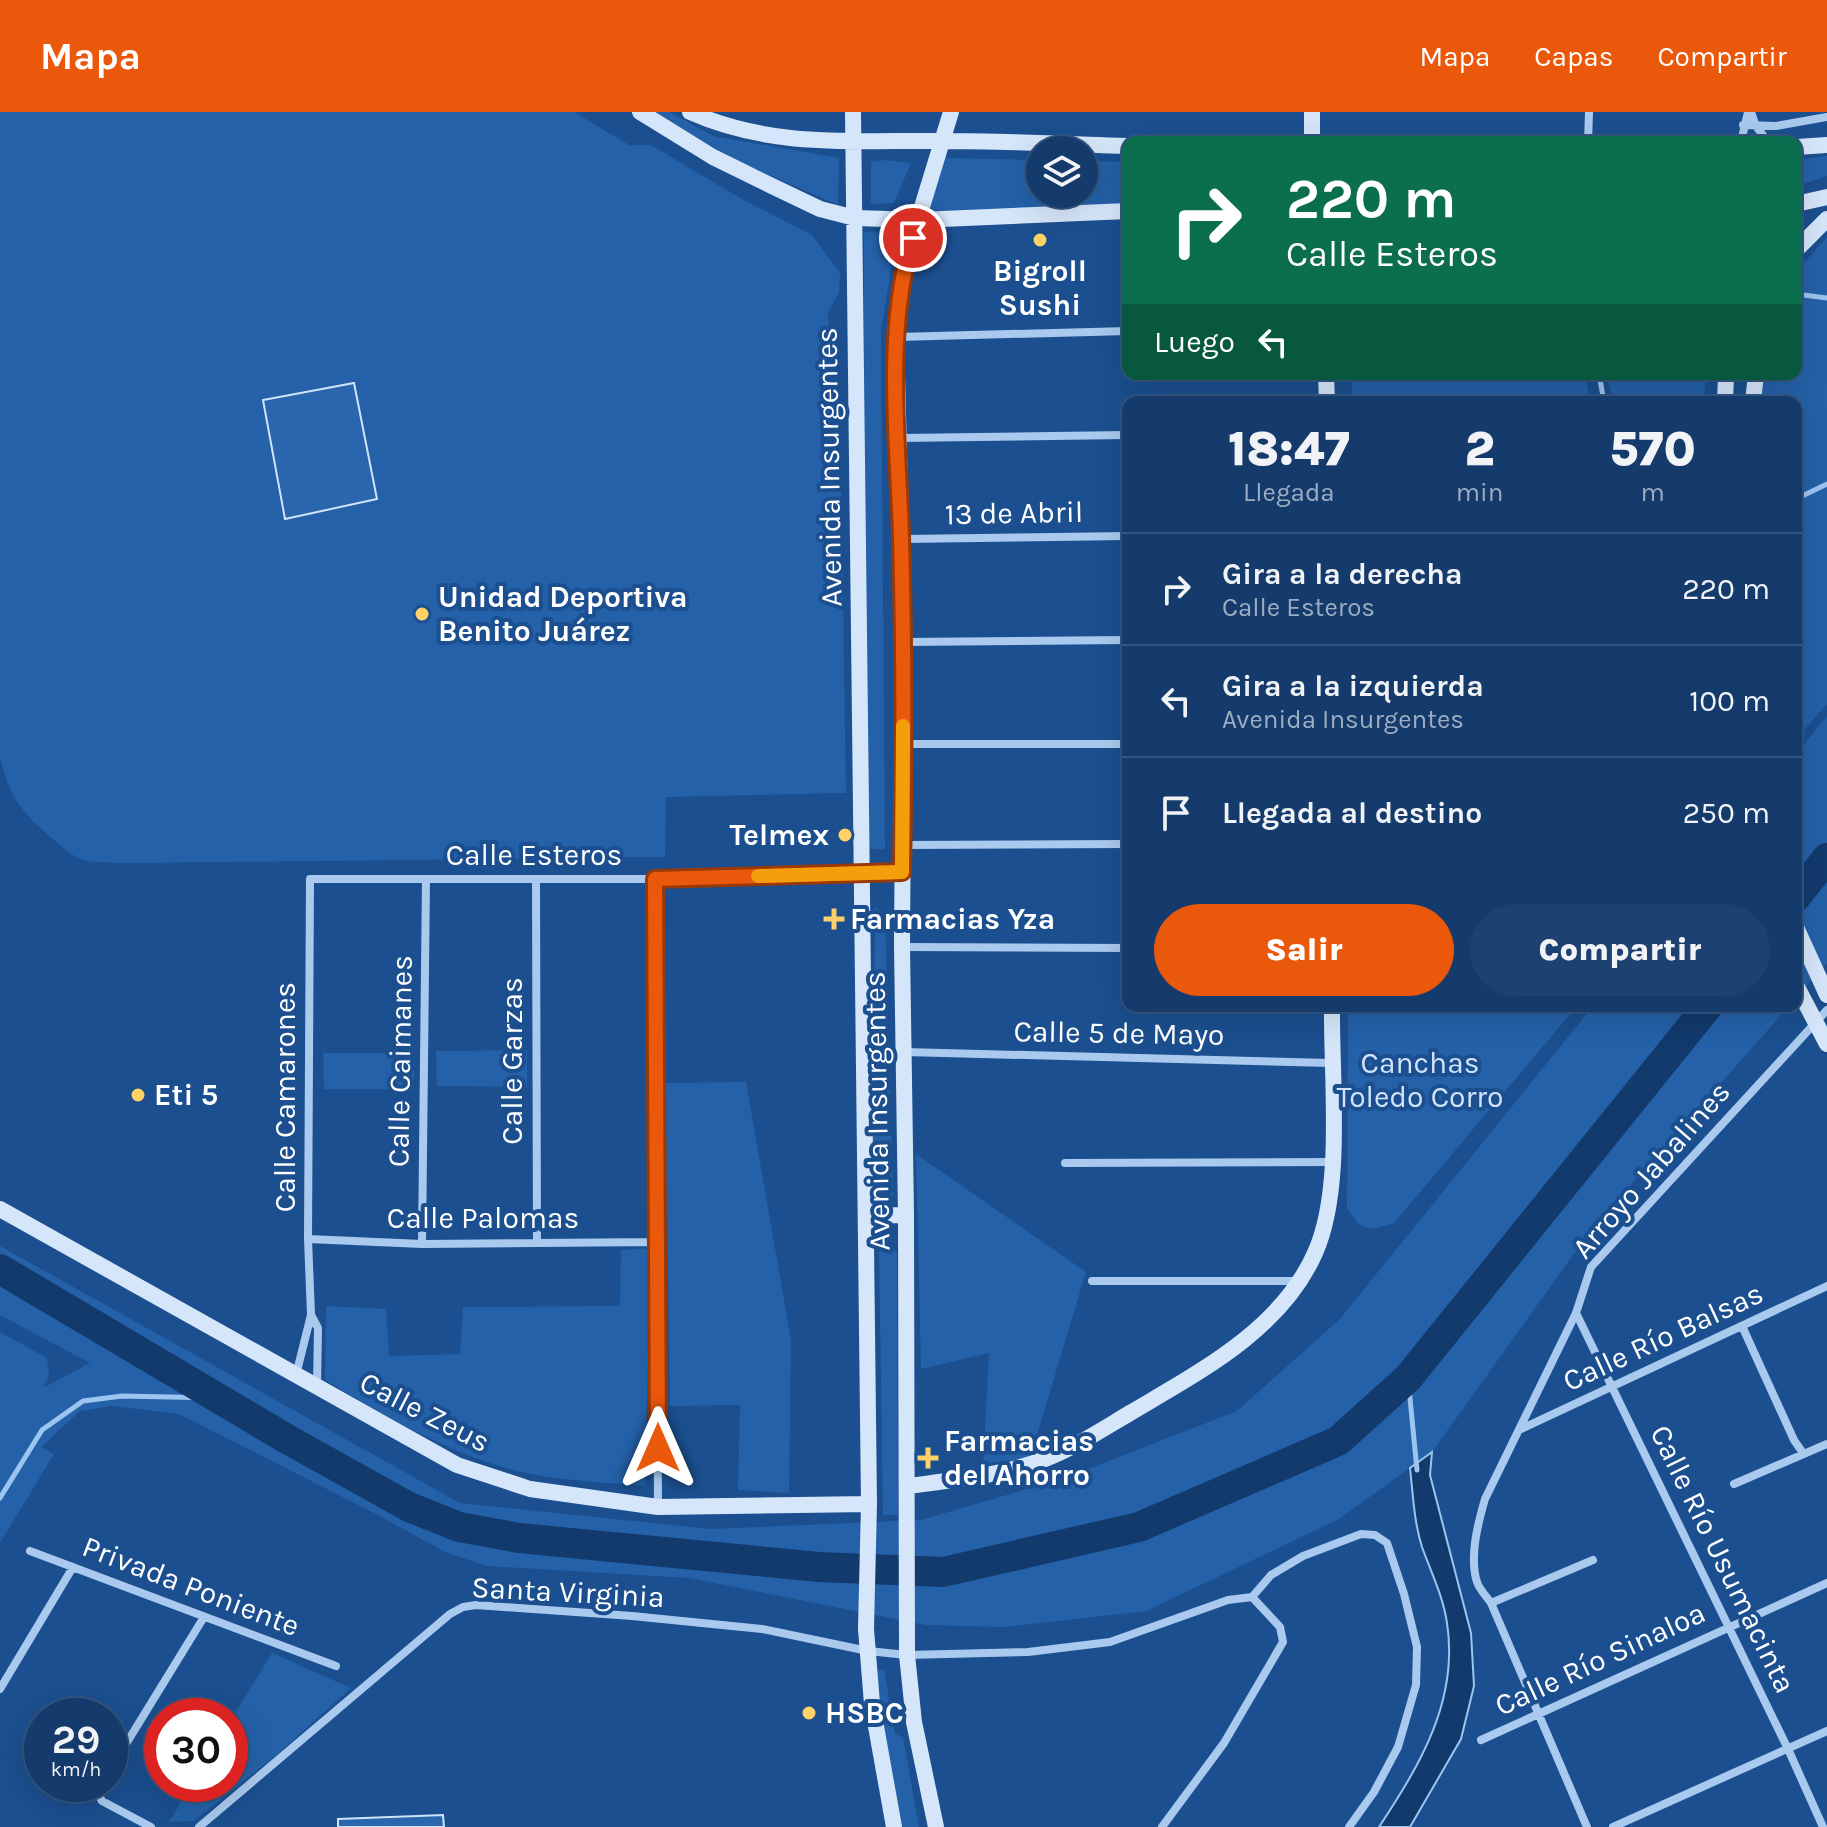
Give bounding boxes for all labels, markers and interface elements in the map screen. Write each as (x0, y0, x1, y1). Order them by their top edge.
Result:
text: Mapa (40, 34, 141, 79)
text: Mapa (1419, 40, 1490, 73)
text: Capas (1534, 40, 1613, 73)
text: Compartir (1657, 40, 1787, 73)
map controls (1026, 136, 1098, 208)
button: layers (1026, 136, 1098, 208)
text: 220 m (1286, 166, 1457, 231)
icon: right (1154, 168, 1258, 272)
pin (879, 204, 947, 272)
icon: arrive (891, 216, 935, 260)
marker: Bigroll Sushi (1031, 231, 1049, 249)
text: Calle Esteros (1286, 233, 1498, 275)
place label: Bigroll Sushi (993, 253, 1087, 323)
icon: left (1251, 320, 1295, 364)
text: Luego (1154, 324, 1235, 360)
street label: Avenida Insurgentes (809, 327, 849, 607)
text: 18:47 (1228, 421, 1350, 477)
text: 2 (1464, 421, 1495, 477)
text: 570 (1610, 421, 1696, 477)
text: Llegada (1243, 477, 1335, 508)
text: min (1456, 477, 1503, 508)
text: m (1641, 477, 1665, 508)
street label: 13 de Abril (945, 494, 1083, 532)
text: Gira a la derecha (1222, 556, 1463, 592)
icon: right (1154, 567, 1198, 611)
text: 220 m (1682, 571, 1770, 607)
place label: Unidad Deportiva Benito Juárez (438, 579, 688, 649)
text: Calle Esteros (1222, 592, 1375, 623)
marker: Unidad Deportiva Benito Juárez (413, 605, 431, 623)
text: Gira a la izquierda (1222, 668, 1484, 704)
icon: left (1154, 679, 1198, 723)
text: 100 m (1689, 683, 1770, 719)
text: Avenida Insurgentes (1222, 704, 1464, 735)
icon: arrive (1154, 791, 1198, 835)
text: Llegada al destino (1222, 795, 1482, 831)
text: 250 m (1683, 795, 1770, 831)
place label: Telmex (730, 817, 829, 853)
marker: Telmex (836, 826, 854, 844)
street label: Calle Esteros (446, 837, 622, 873)
place label: Farmacias Yza (850, 901, 1055, 937)
button: Salir (1154, 904, 1454, 996)
button: Compartir (1470, 904, 1770, 996)
marker: Farmacias Yza (825, 910, 843, 928)
street label: Calle Caimanes (380, 955, 420, 1167)
street label: Avenida Insurgentes (857, 971, 897, 1251)
street label: Calle Garzas (494, 977, 530, 1145)
street label: Calle Camarones (267, 982, 303, 1212)
street label: Calle 5 de Mayo (1013, 1013, 1225, 1053)
park label: Canchas Toledo Corro (1336, 1045, 1504, 1115)
street label: Arroyo Jabalines (1564, 1074, 1738, 1266)
place label: Eti 5 (154, 1077, 218, 1113)
marker: Eti 5 (129, 1086, 147, 1104)
street label: Calle Palomas (387, 1200, 579, 1236)
street label: Calle Río Balsas (1557, 1275, 1769, 1399)
street label: Calle Zeus (354, 1364, 496, 1460)
position arrow (616, 1406, 700, 1490)
street label: Calle Río Usumacinta (1642, 1419, 1804, 1699)
place label: Farmacias del Ahorro (944, 1423, 1094, 1493)
marker: Farmacias del Ahorro (919, 1449, 937, 1467)
street label: Privada Poniente (77, 1528, 305, 1644)
street label: Santa Virginia (471, 1569, 665, 1615)
street label: Calle Río Sinaloa (1489, 1594, 1711, 1724)
place label: HSBC (825, 1695, 904, 1731)
speed limit sign: 30 (144, 1698, 248, 1802)
marker: HSBC (800, 1704, 818, 1722)
text: 29 (52, 1716, 100, 1763)
text: km/h (51, 1758, 101, 1781)

